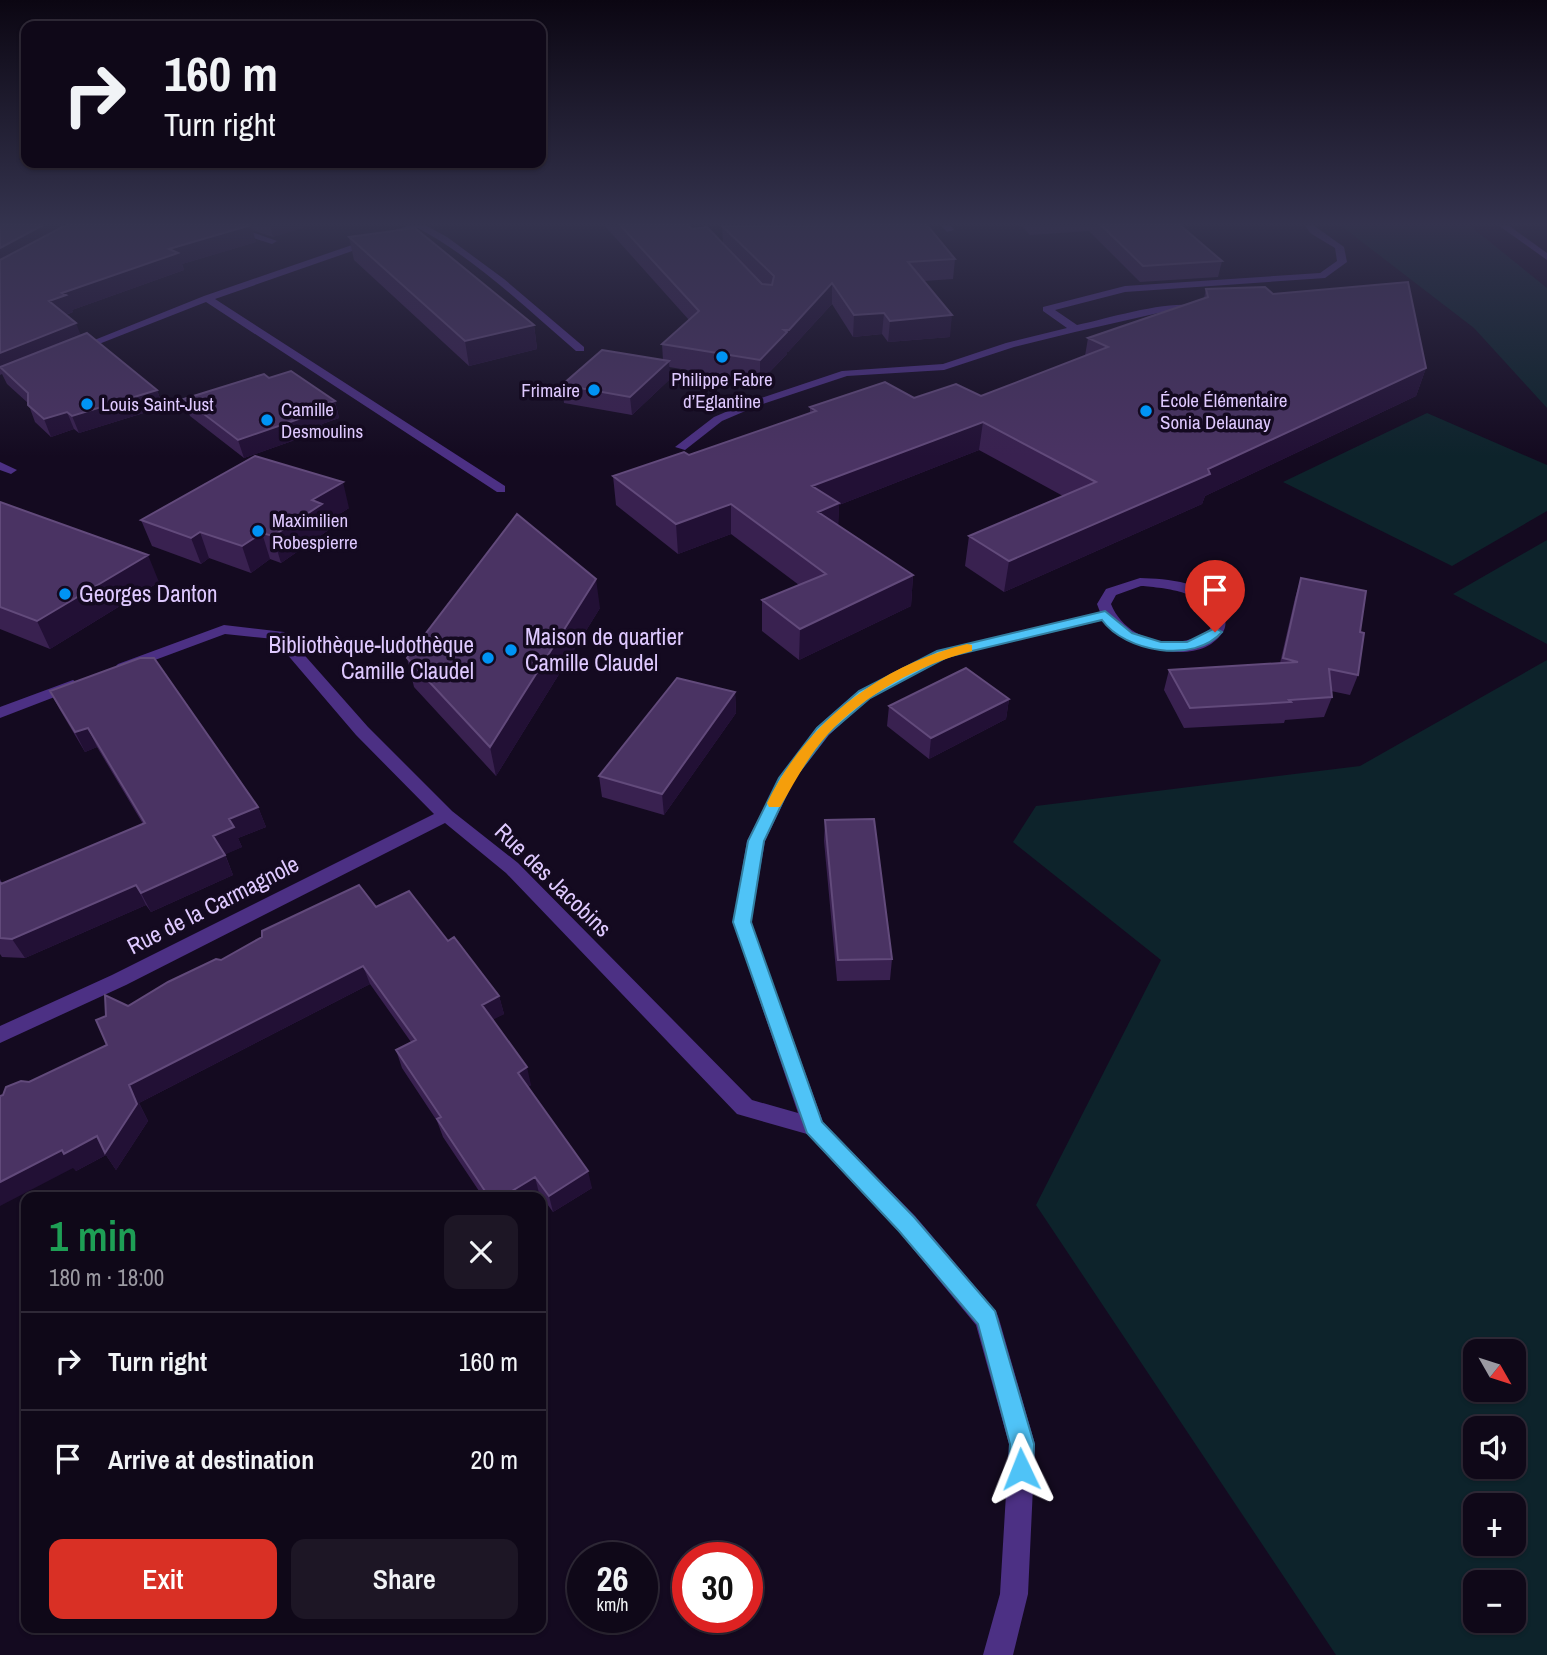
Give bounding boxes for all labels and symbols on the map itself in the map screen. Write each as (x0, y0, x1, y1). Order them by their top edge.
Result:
marker: Philippe Fabre d’Eglantine (714, 349, 730, 365)
place label: Philippe Fabre d’Eglantine (671, 366, 773, 414)
place label: Frimaire (521, 377, 580, 403)
marker: Frimaire (586, 382, 602, 398)
place label: École Élémentaire Sonia Delaunay (1160, 387, 1287, 435)
place label: Louis Saint-Just (101, 391, 214, 417)
marker: Louis Saint-Just (79, 396, 95, 412)
place label: Camille Desmoulins (281, 396, 363, 444)
marker: École Élémentaire Sonia Delaunay (1138, 403, 1154, 419)
marker: Camille Desmoulins (259, 412, 275, 428)
place label: Maximilien Robespierre (272, 507, 358, 555)
marker: Maximilien Robespierre (250, 523, 266, 539)
pin (1185, 560, 1245, 632)
place label: Georges Danton (79, 578, 217, 609)
marker: Georges Danton (57, 586, 73, 602)
place label: Maison de quartier Camille Claudel (525, 621, 684, 678)
place label: Bibliothèque-ludothèque Camille Claudel (268, 629, 474, 686)
marker: Maison de quartier Camille Claudel (503, 642, 519, 658)
marker: Bibliothèque-ludothèque Camille Claudel (480, 650, 496, 666)
street label: Rue des Jacobins (488, 816, 618, 943)
street label: Rue de la Carmagnole (122, 848, 304, 961)
north arrow (1463, 1339, 1526, 1402)
position arrow (984, 1432, 1058, 1506)
speed limit sign: 30 (672, 1542, 763, 1633)

